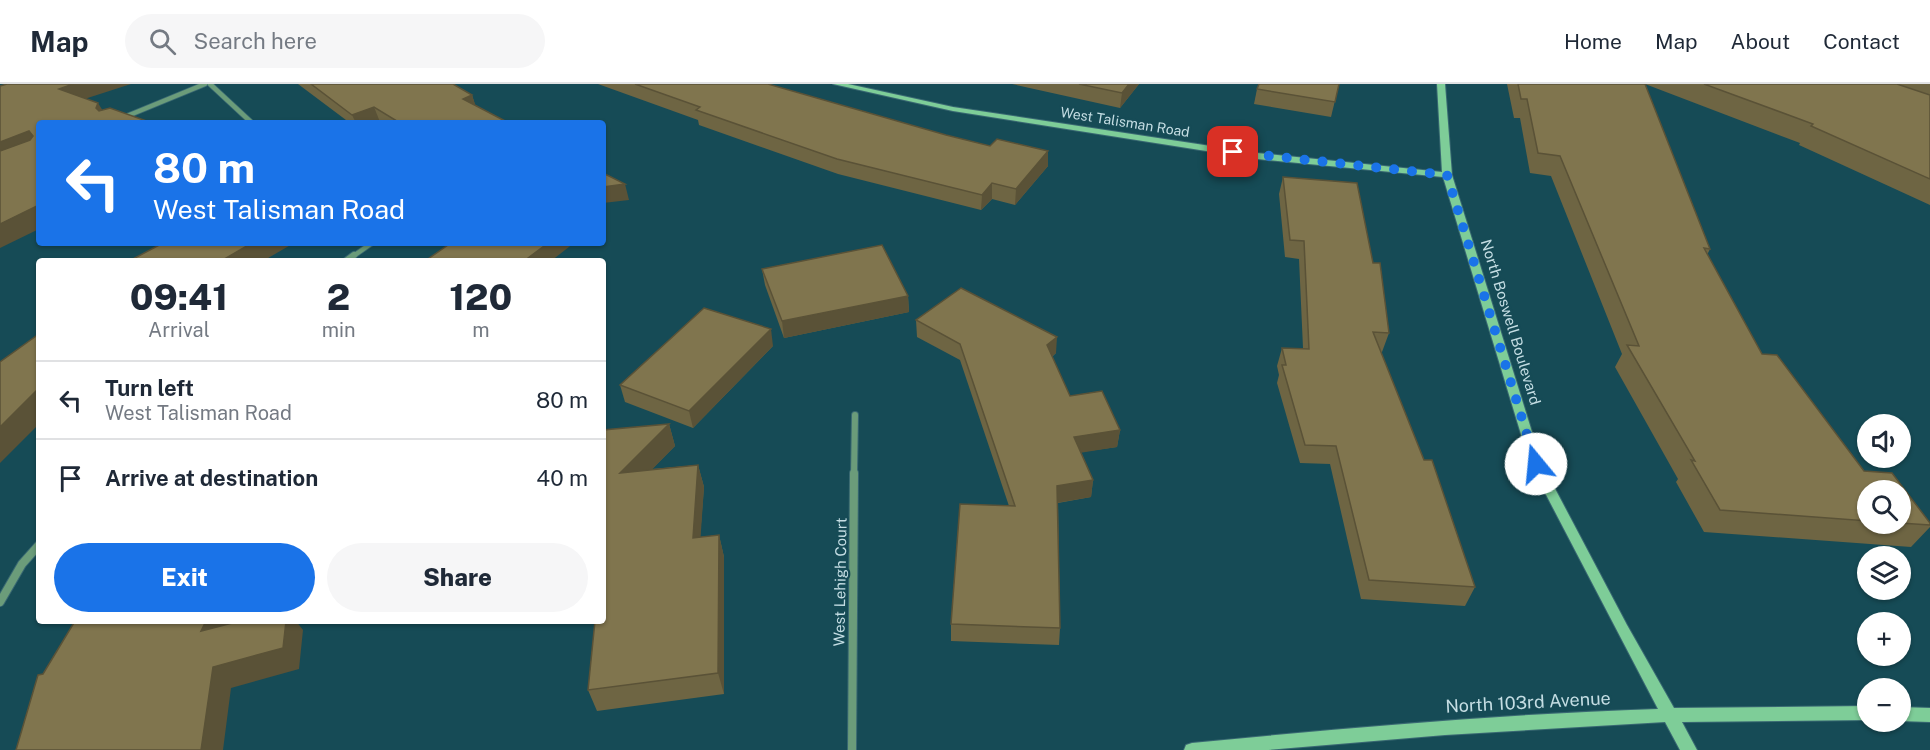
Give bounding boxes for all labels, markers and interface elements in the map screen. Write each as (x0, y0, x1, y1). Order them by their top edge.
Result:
search box (125, 14, 545, 68)
text: Map (30, 25, 89, 58)
icon: search (146, 25, 179, 58)
text: Search here (194, 28, 317, 54)
text: Home (1564, 29, 1622, 54)
text: Map (1655, 29, 1698, 54)
text: About (1731, 29, 1790, 54)
text: Contact (1823, 29, 1900, 54)
street label: West Talisman Road (1059, 104, 1191, 140)
pin (1207, 126, 1258, 177)
icon: arrive (1216, 135, 1249, 168)
text: 80 m (153, 143, 255, 192)
icon: left (54, 144, 132, 222)
text: West Talisman Road (153, 193, 405, 225)
street label: North Boswell Boulevard (1478, 237, 1544, 407)
text: 09:41 (130, 276, 228, 318)
text: 2 (327, 276, 350, 318)
text: 120 (449, 276, 512, 318)
text: Arrival (148, 318, 210, 342)
text: min (322, 318, 356, 342)
text: m (472, 318, 489, 342)
text: Turn left (105, 375, 194, 401)
icon: left (54, 384, 87, 417)
text: 80 m (536, 387, 588, 413)
text: West Talisman Road (105, 401, 292, 425)
map controls (1857, 414, 1911, 732)
button: sound (1857, 414, 1911, 468)
position arrow (1504, 432, 1568, 496)
icon: arrive (54, 462, 87, 495)
text: Arrive at destination (105, 465, 318, 491)
text: 40 m (536, 465, 588, 491)
button: search (1857, 480, 1911, 534)
street label: West Lehigh Court (830, 517, 850, 647)
button: Exit (54, 543, 315, 612)
button: Share (327, 543, 588, 612)
button: layers (1857, 546, 1911, 600)
button: + (1857, 612, 1911, 666)
button: − (1857, 678, 1911, 732)
street label: North 103rd Avenue (1445, 687, 1611, 717)

